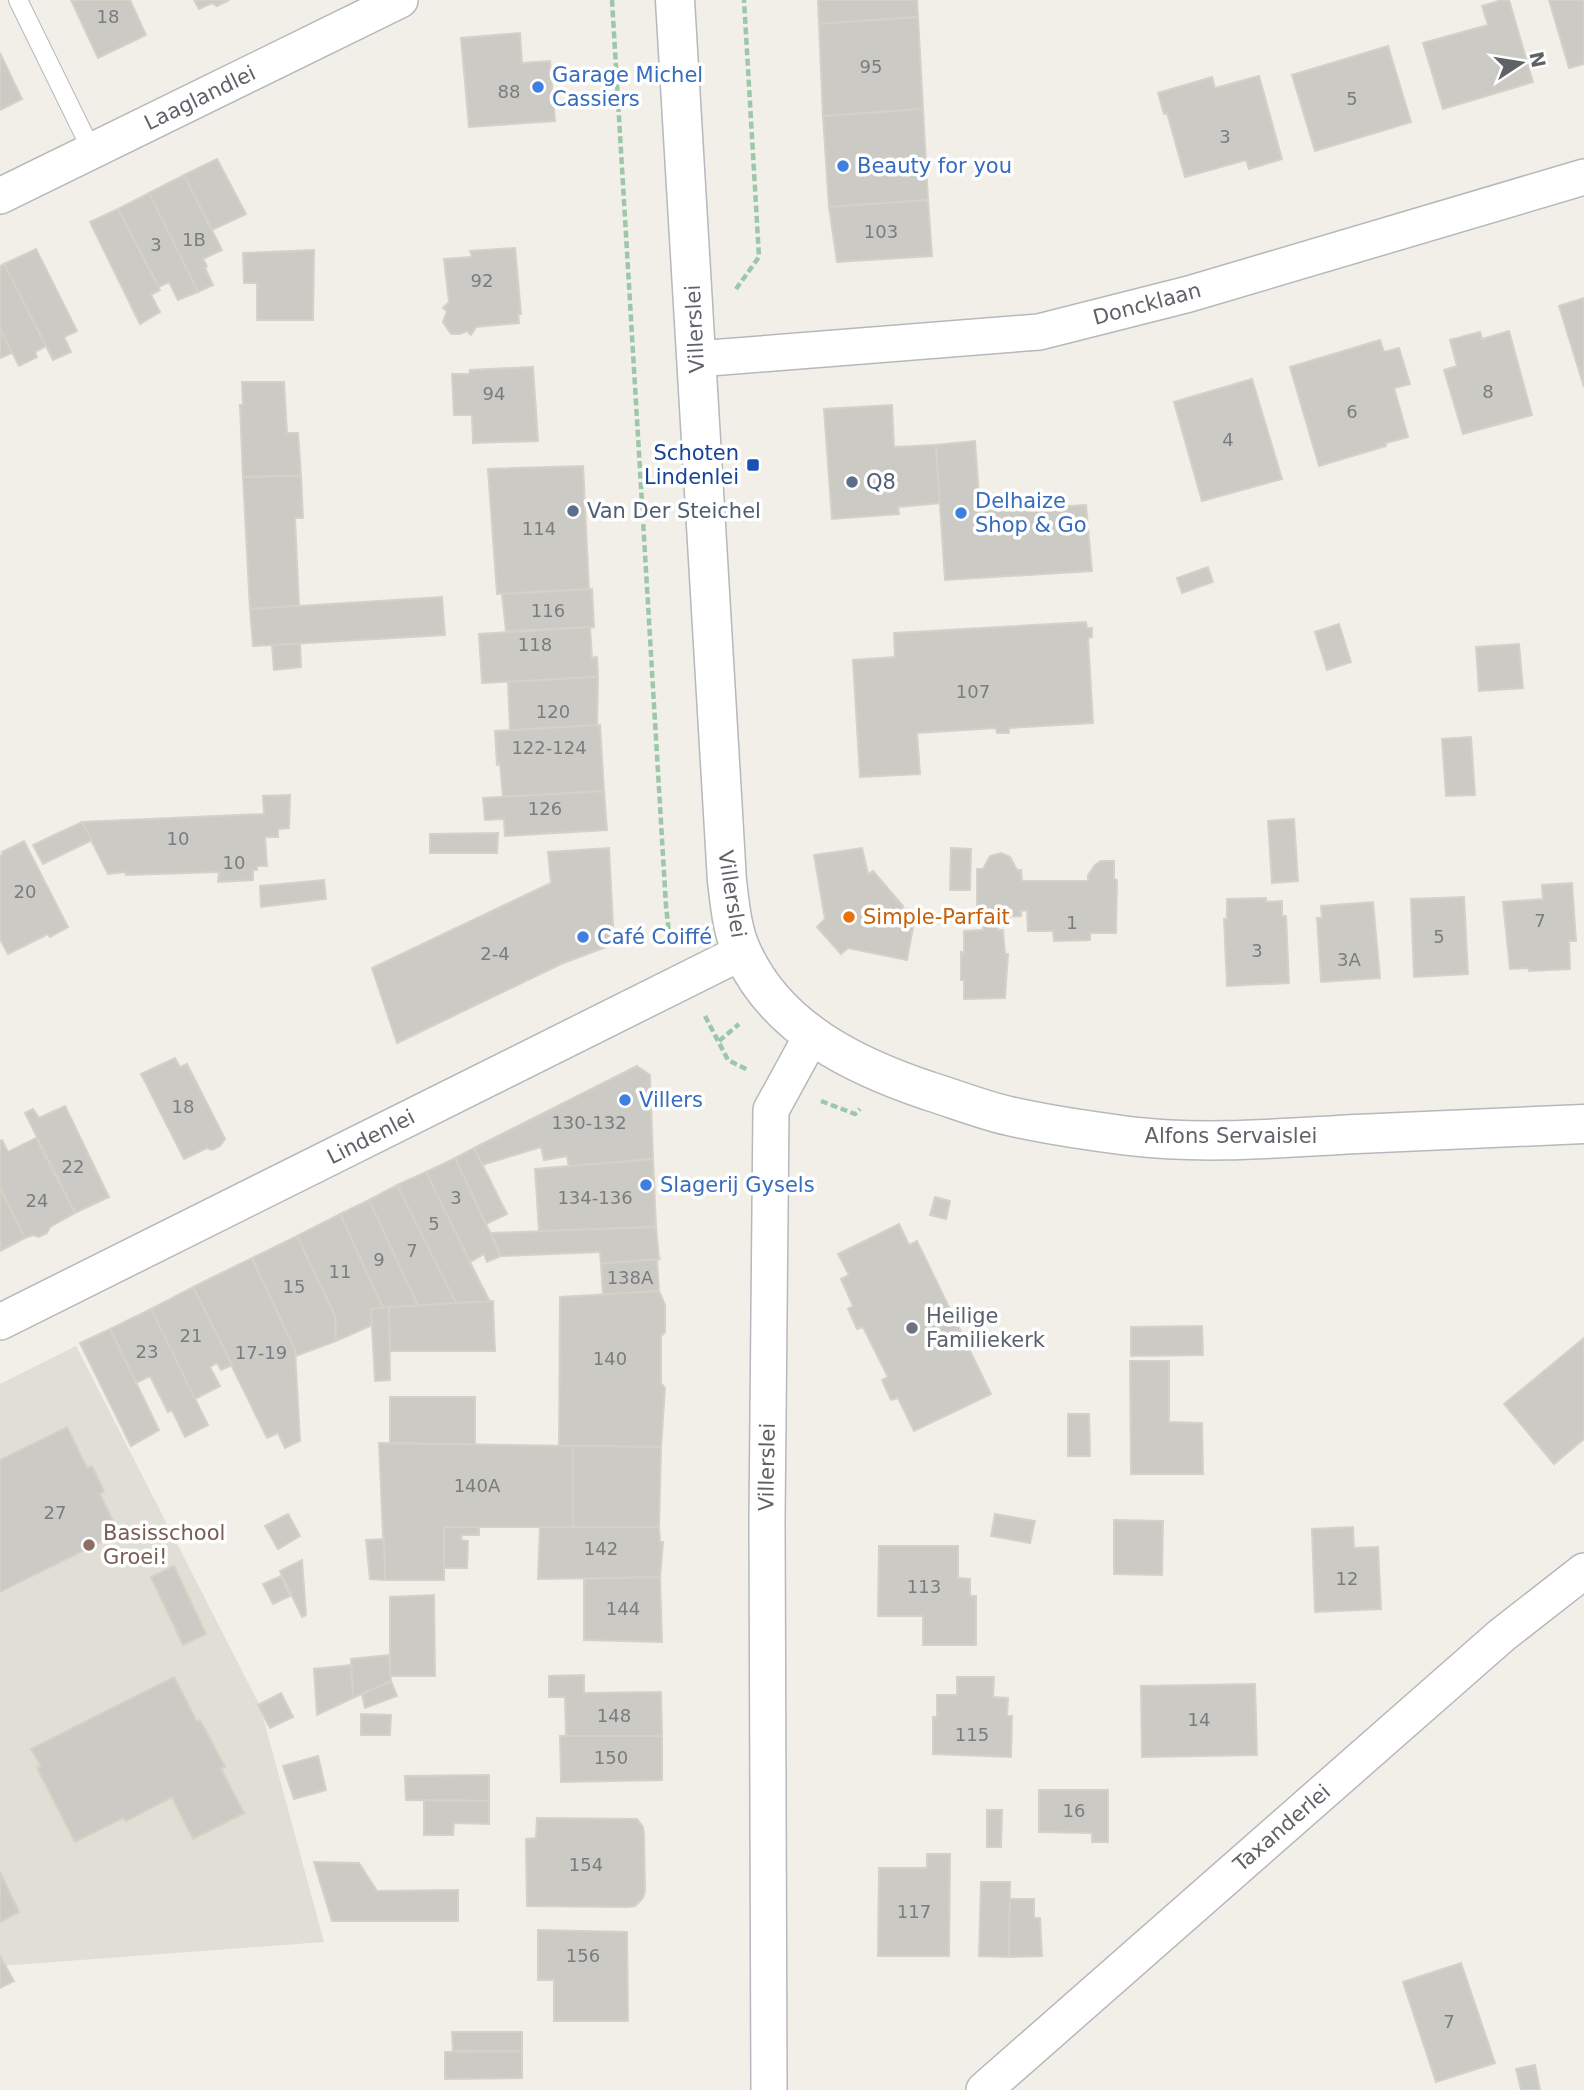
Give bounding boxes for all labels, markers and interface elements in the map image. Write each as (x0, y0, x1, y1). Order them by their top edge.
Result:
house number: 18 (97, 6, 119, 27)
north arrow (1486, 28, 1556, 98)
text: N (1525, 49, 1550, 70)
house number: 95 (860, 56, 882, 77)
street label: Laaglandlei (140, 61, 260, 135)
place label: Garage Michel Cassiers (552, 63, 703, 111)
marker: Garage Michel Cassiers (530, 79, 546, 95)
house number: 88 (498, 81, 520, 102)
house number: 5 (1346, 88, 1358, 109)
house number: 3 (1219, 126, 1231, 147)
place label: Beauty for you (857, 154, 1012, 178)
marker: Beauty for you (835, 158, 851, 174)
house number: 103 (864, 221, 898, 242)
house number: 1B (182, 229, 206, 250)
house number: 3 (150, 234, 162, 255)
house number: 92 (471, 270, 493, 291)
street label: Doncklaan (1090, 278, 1204, 330)
street label: Villerslei (681, 284, 709, 374)
house number: 8 (1482, 381, 1494, 402)
house number: 94 (483, 383, 505, 404)
house number: 6 (1346, 401, 1358, 422)
house number: 4 (1222, 429, 1234, 450)
place label: Schoten Lindenlei (644, 441, 739, 489)
marker: Schoten Lindenlei (745, 457, 761, 473)
place label: Q8 (866, 470, 896, 494)
marker: Q8 (844, 474, 860, 490)
place label: Delhaize Shop & Go (975, 489, 1087, 537)
place label: Van Der Steichel (587, 499, 761, 523)
marker: Van Der Steichel (565, 503, 581, 519)
marker: Delhaize Shop & Go (953, 505, 969, 521)
house number: 114 (522, 518, 556, 539)
house number: 116 (531, 600, 565, 621)
house number: 118 (518, 634, 552, 655)
house number: 107 (956, 681, 990, 702)
house number: 120 (536, 701, 570, 722)
house number: 122-124 (511, 737, 587, 758)
house number: 126 (528, 798, 562, 819)
house number: 10 (167, 828, 189, 849)
street label: Villerslei (713, 848, 751, 940)
house number: 10 (223, 852, 245, 873)
house number: 20 (14, 881, 36, 902)
place label: Simple-Parfait (863, 905, 1010, 929)
marker: Simple-Parfait (841, 909, 857, 925)
house number: 7 (1534, 910, 1546, 931)
house number: 1 (1066, 912, 1078, 933)
place label: Café Coiffé (597, 925, 712, 949)
house number: 5 (1433, 926, 1445, 947)
marker: Café Coiffé (575, 929, 591, 945)
house number: 3 (1251, 940, 1263, 961)
house number: 2-4 (480, 943, 510, 964)
house number: 3A (1337, 949, 1362, 970)
place label: Villers (639, 1088, 703, 1112)
marker: Villers (617, 1092, 633, 1108)
house number: 18 (172, 1096, 194, 1117)
street label: Lindenlei (323, 1105, 419, 1169)
house number: 130-132 (551, 1112, 627, 1133)
street label: Alfons Servaislei (1145, 1124, 1317, 1148)
house number: 22 (62, 1156, 84, 1177)
place label: Slagerij Gysels (660, 1173, 815, 1197)
marker: Slagerij Gysels (638, 1177, 654, 1193)
house number: 3 (450, 1187, 462, 1208)
house number: 134-136 (557, 1187, 633, 1208)
house number: 24 (26, 1190, 48, 1211)
house number: 5 (428, 1213, 440, 1234)
house number: 7 (406, 1240, 418, 1261)
house number: 9 (373, 1249, 385, 1270)
house number: 11 (329, 1261, 351, 1282)
house number: 138A (607, 1267, 654, 1288)
house number: 15 (283, 1276, 305, 1297)
place label: Heilige Familiekerk (926, 1304, 1046, 1352)
marker: Heilige Familiekerk (904, 1320, 920, 1336)
house number: 21 (180, 1325, 202, 1346)
house number: 23 (136, 1341, 158, 1362)
house number: 17-19 (235, 1342, 287, 1363)
house number: 140 (593, 1348, 627, 1369)
street label: Villerslei (754, 1423, 780, 1511)
house number: 140A (454, 1475, 501, 1496)
house number: 27 (44, 1502, 66, 1523)
place label: Basisschool Groei! (103, 1521, 225, 1569)
marker: Basisschool Groei! (81, 1537, 97, 1553)
house number: 142 (584, 1538, 618, 1559)
house number: 12 (1336, 1568, 1358, 1589)
house number: 113 (907, 1576, 941, 1597)
house number: 144 (606, 1598, 640, 1619)
house number: 148 (597, 1705, 631, 1726)
house number: 14 (1188, 1709, 1210, 1730)
house number: 115 (955, 1724, 989, 1745)
house number: 150 (594, 1747, 628, 1768)
street label: Taxanderlei (1228, 1779, 1335, 1877)
house number: 16 (1063, 1800, 1085, 1821)
house number: 154 (569, 1854, 603, 1875)
house number: 117 (897, 1901, 931, 1922)
house number: 156 (566, 1945, 600, 1966)
house number: 7 (1443, 2011, 1455, 2032)

